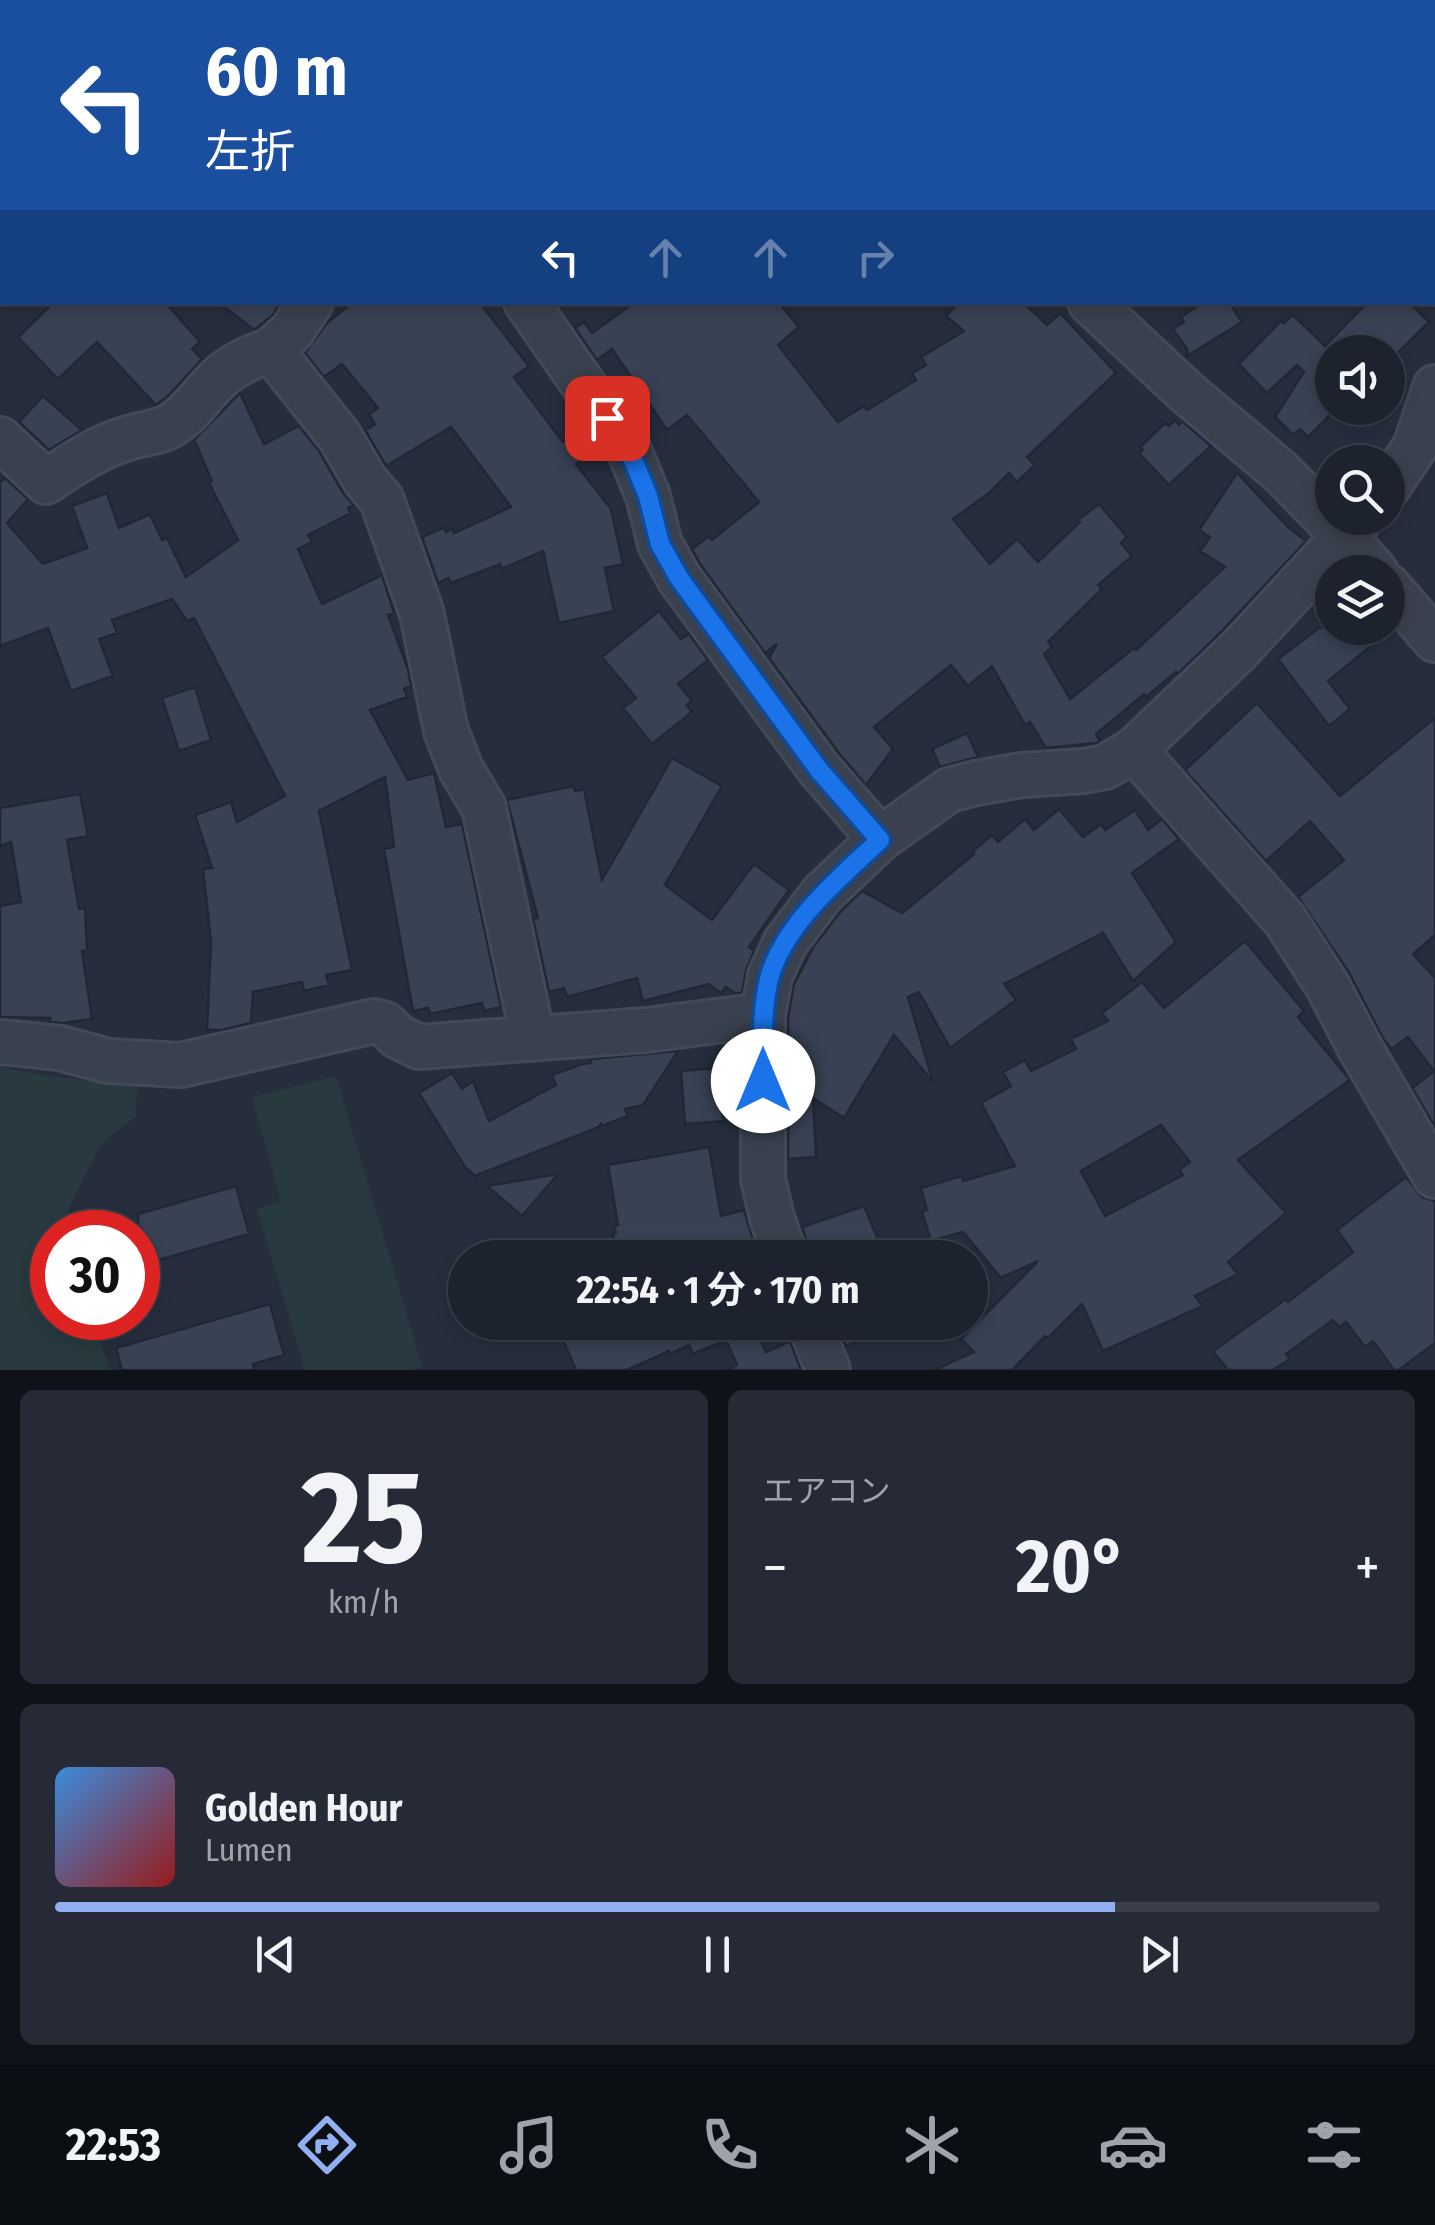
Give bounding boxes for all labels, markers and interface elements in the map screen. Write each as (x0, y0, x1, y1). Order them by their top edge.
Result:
text: 60 m (205, 30, 348, 114)
icon: left (40, 40, 170, 170)
text: 左折 (205, 125, 295, 179)
icon: left (533, 230, 588, 285)
icon: ahead (638, 230, 693, 285)
icon: ahead (743, 230, 798, 285)
icon: right (848, 230, 903, 285)
map controls (1315, 335, 1405, 645)
button: sound (1315, 335, 1405, 425)
pin (565, 376, 650, 461)
icon: arrive (580, 391, 635, 446)
button: search (1315, 445, 1405, 535)
button: layers (1315, 555, 1405, 645)
position arrow (711, 1029, 815, 1133)
speed limit sign: 30 (30, 1210, 160, 1340)
text: 22:54 · 1 分 · 170 m (577, 1267, 859, 1313)
text: 25 (302, 1440, 426, 1596)
text: エアコン (763, 1472, 891, 1510)
text: 20° (1016, 1522, 1127, 1612)
text: − (763, 1535, 787, 1601)
text: + (1355, 1535, 1380, 1601)
text: km/h (328, 1583, 399, 1621)
text: Golden Hour (205, 1785, 403, 1831)
text: Lumen (205, 1831, 293, 1869)
icon: previous (248, 1927, 303, 1982)
icon: pause (690, 1927, 745, 1982)
icon: next (1132, 1927, 1187, 1982)
icon: directions (292, 2110, 362, 2180)
icon: music (494, 2110, 564, 2180)
icon: phone (695, 2110, 765, 2180)
icon: climate (897, 2110, 967, 2180)
icon: car (1098, 2110, 1168, 2180)
icon: filters (1299, 2110, 1369, 2180)
text: 22:53 (66, 2118, 161, 2172)

